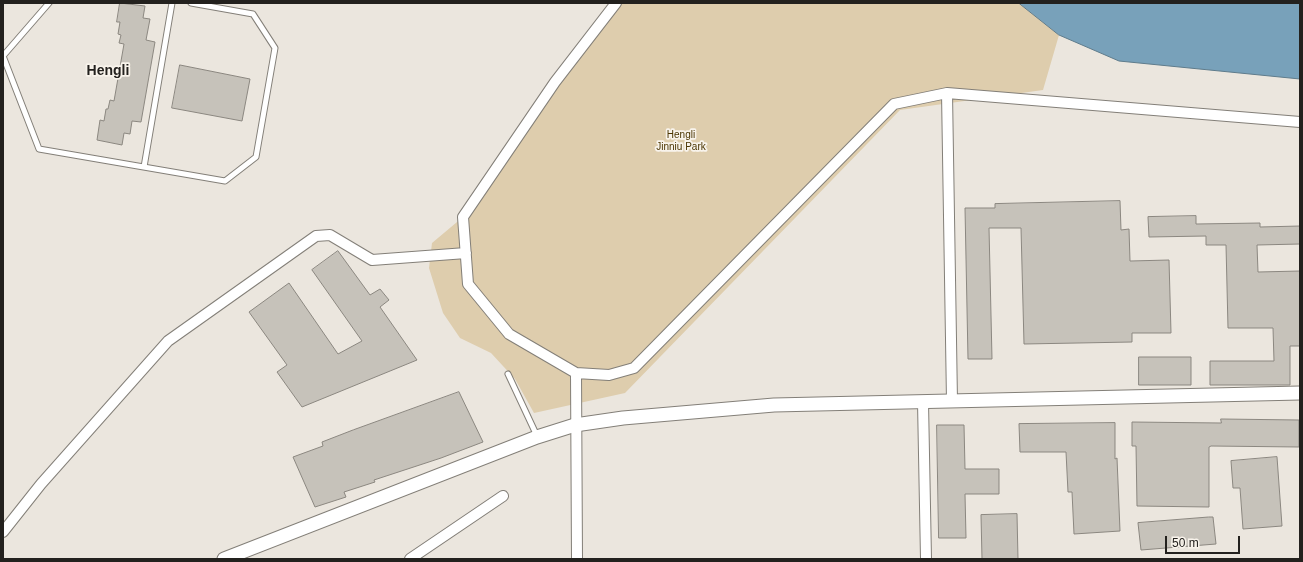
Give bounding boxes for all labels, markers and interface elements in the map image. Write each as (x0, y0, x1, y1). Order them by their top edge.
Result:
district label: Hengli (87, 63, 129, 79)
park label: Hengli Jinniu Park (656, 129, 706, 152)
scale bar (1167, 528, 1242, 554)
text: 50 m (1172, 536, 1199, 550)

